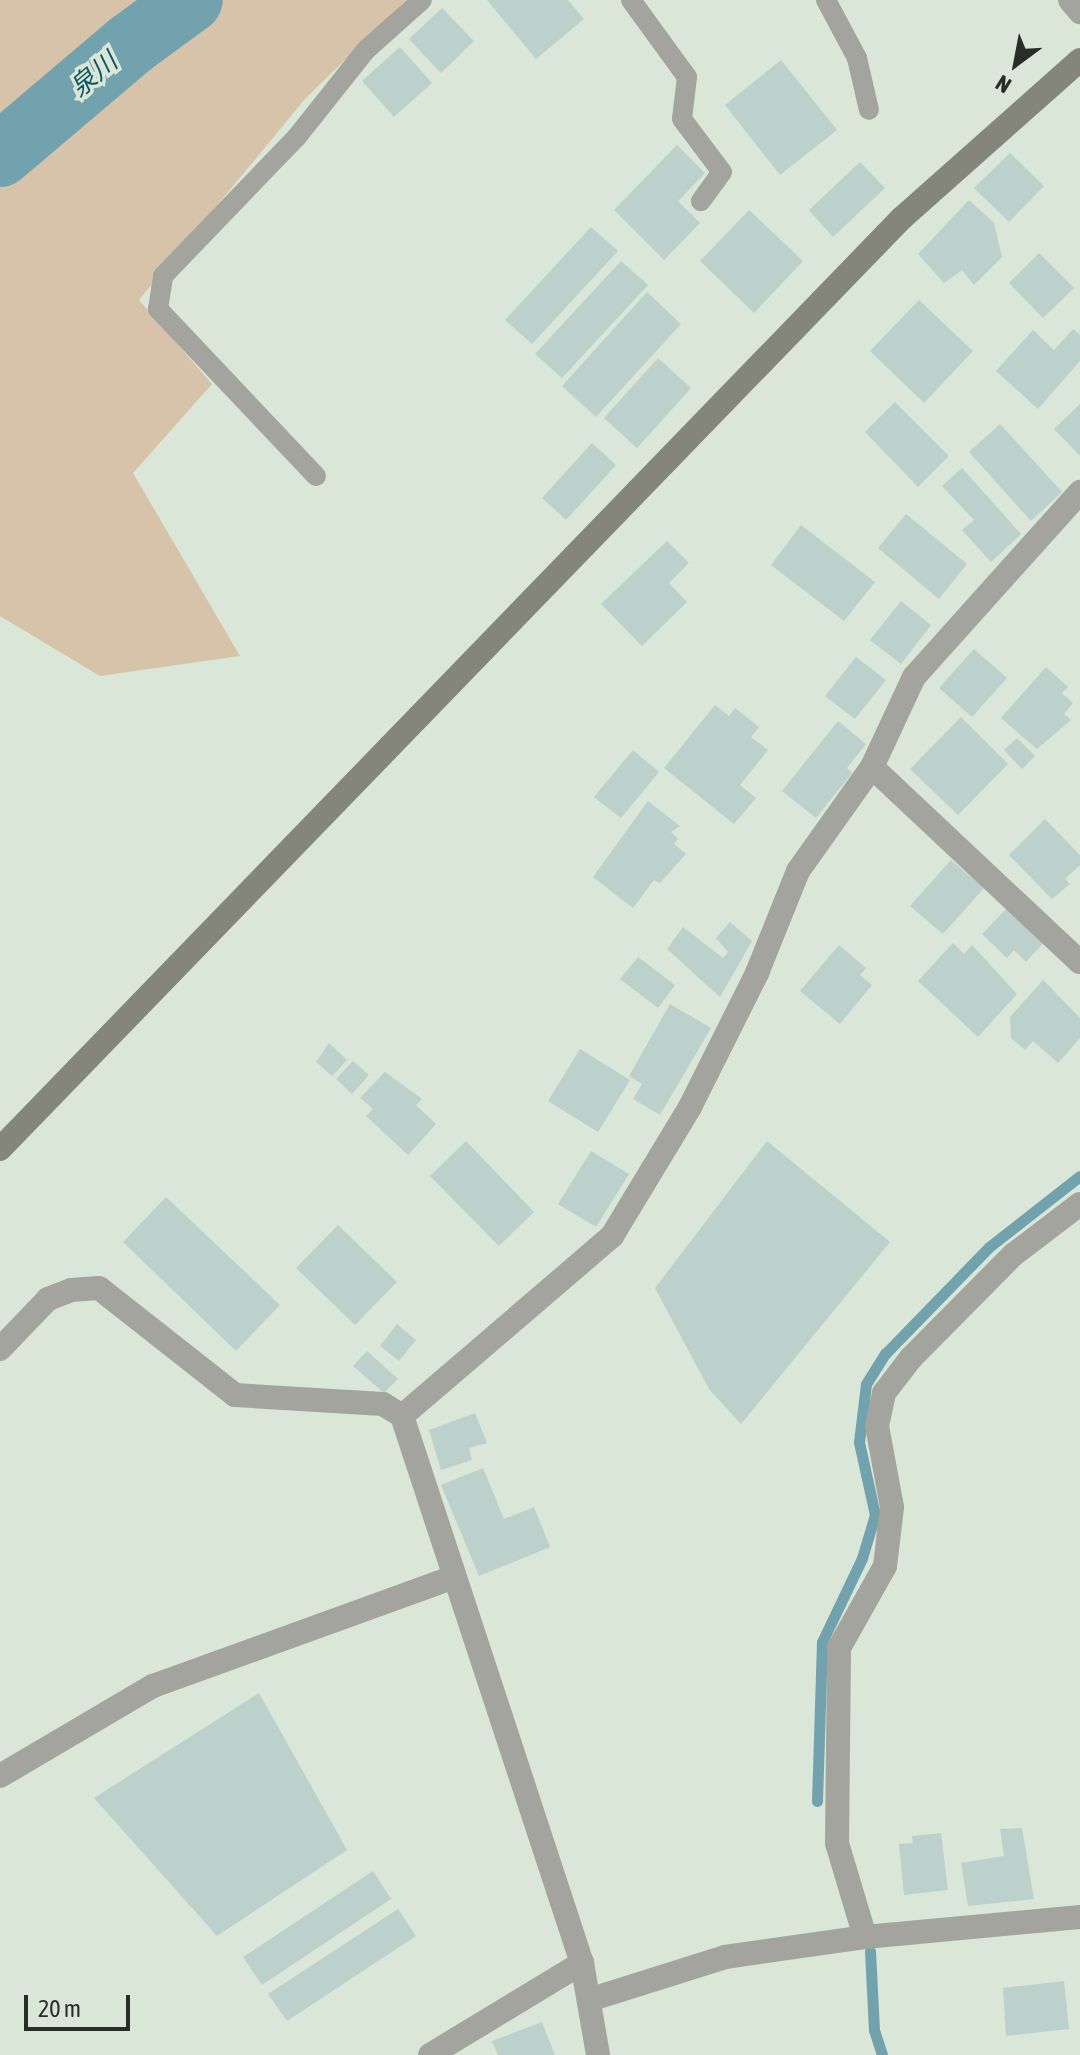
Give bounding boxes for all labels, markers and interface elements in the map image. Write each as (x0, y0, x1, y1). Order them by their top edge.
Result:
north arrow (976, 24, 1056, 104)
water label: 泉川 (64, 46, 124, 104)
text: N (991, 70, 1016, 99)
scale bar (28, 1979, 134, 2029)
text: 20 m (38, 1995, 81, 2022)

